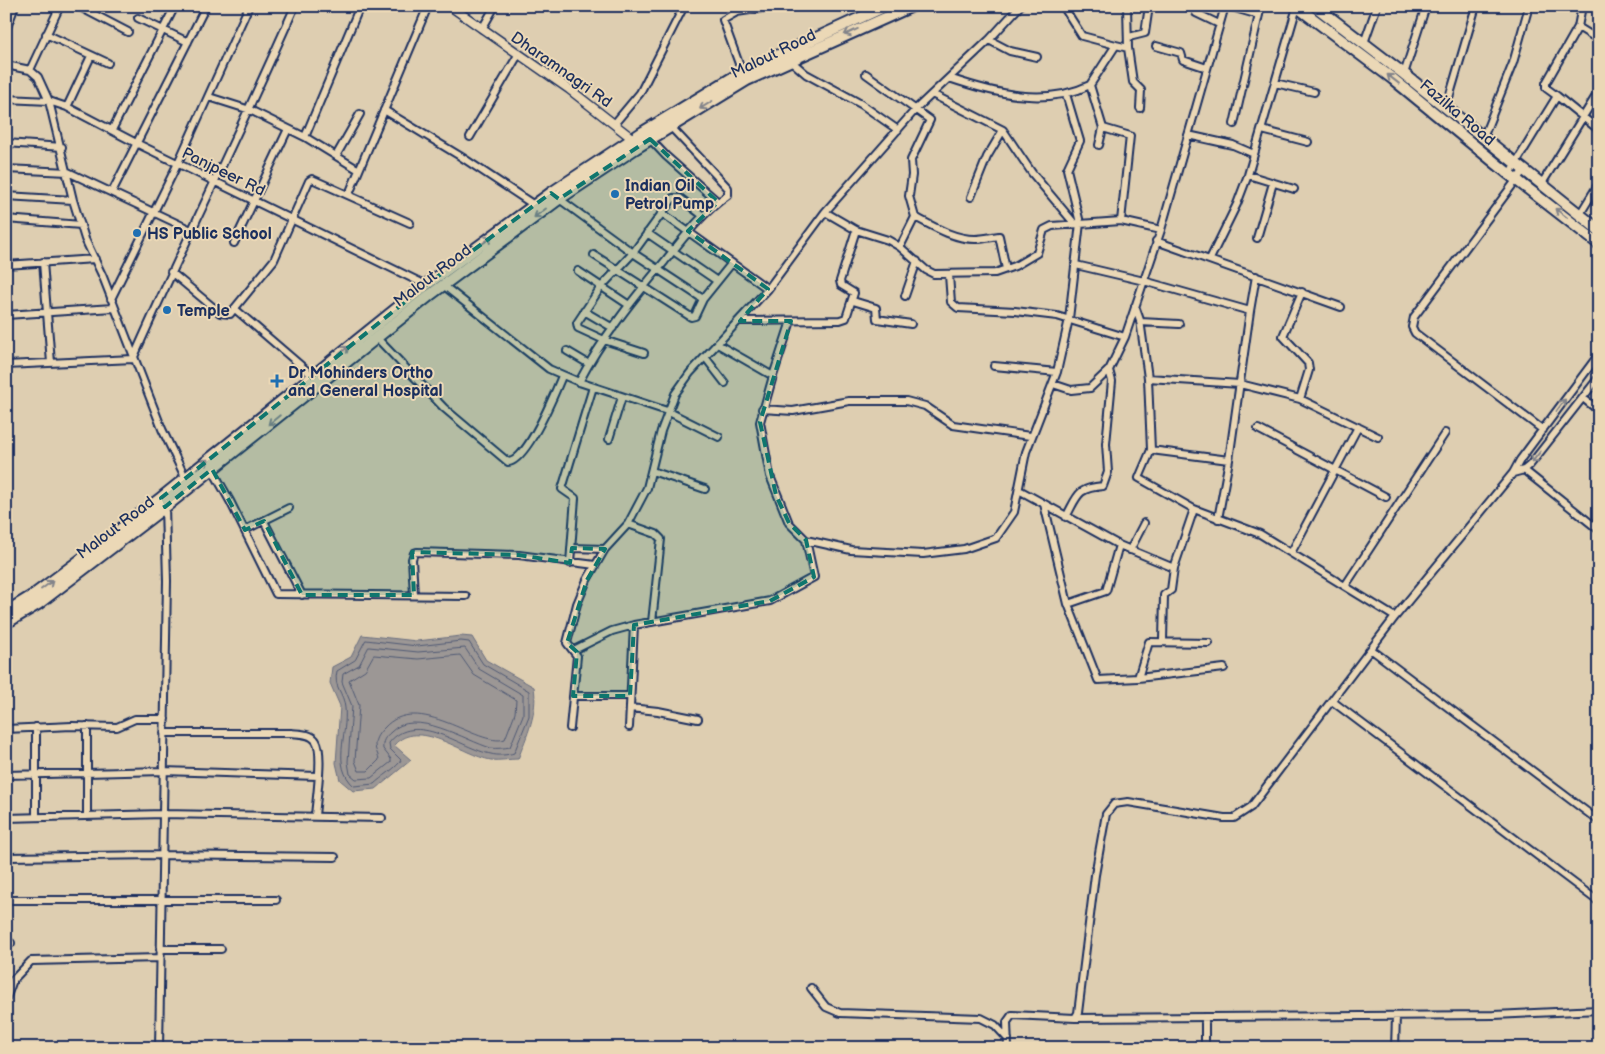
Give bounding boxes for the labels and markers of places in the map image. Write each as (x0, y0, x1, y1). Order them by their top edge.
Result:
place label: Indian Oil Petrol Pump (625, 177, 714, 214)
marker: Indian Oil Petrol Pump (609, 188, 621, 200)
place label: HS Public School (147, 225, 272, 244)
marker: HS Public School (131, 227, 143, 239)
place label: Temple (177, 302, 230, 321)
marker: Temple (161, 304, 173, 316)
place label: Dr Mohinders Ortho and General Hospital (288, 364, 443, 401)
marker: Dr Mohinders Ortho and General Hospital (270, 374, 284, 388)

